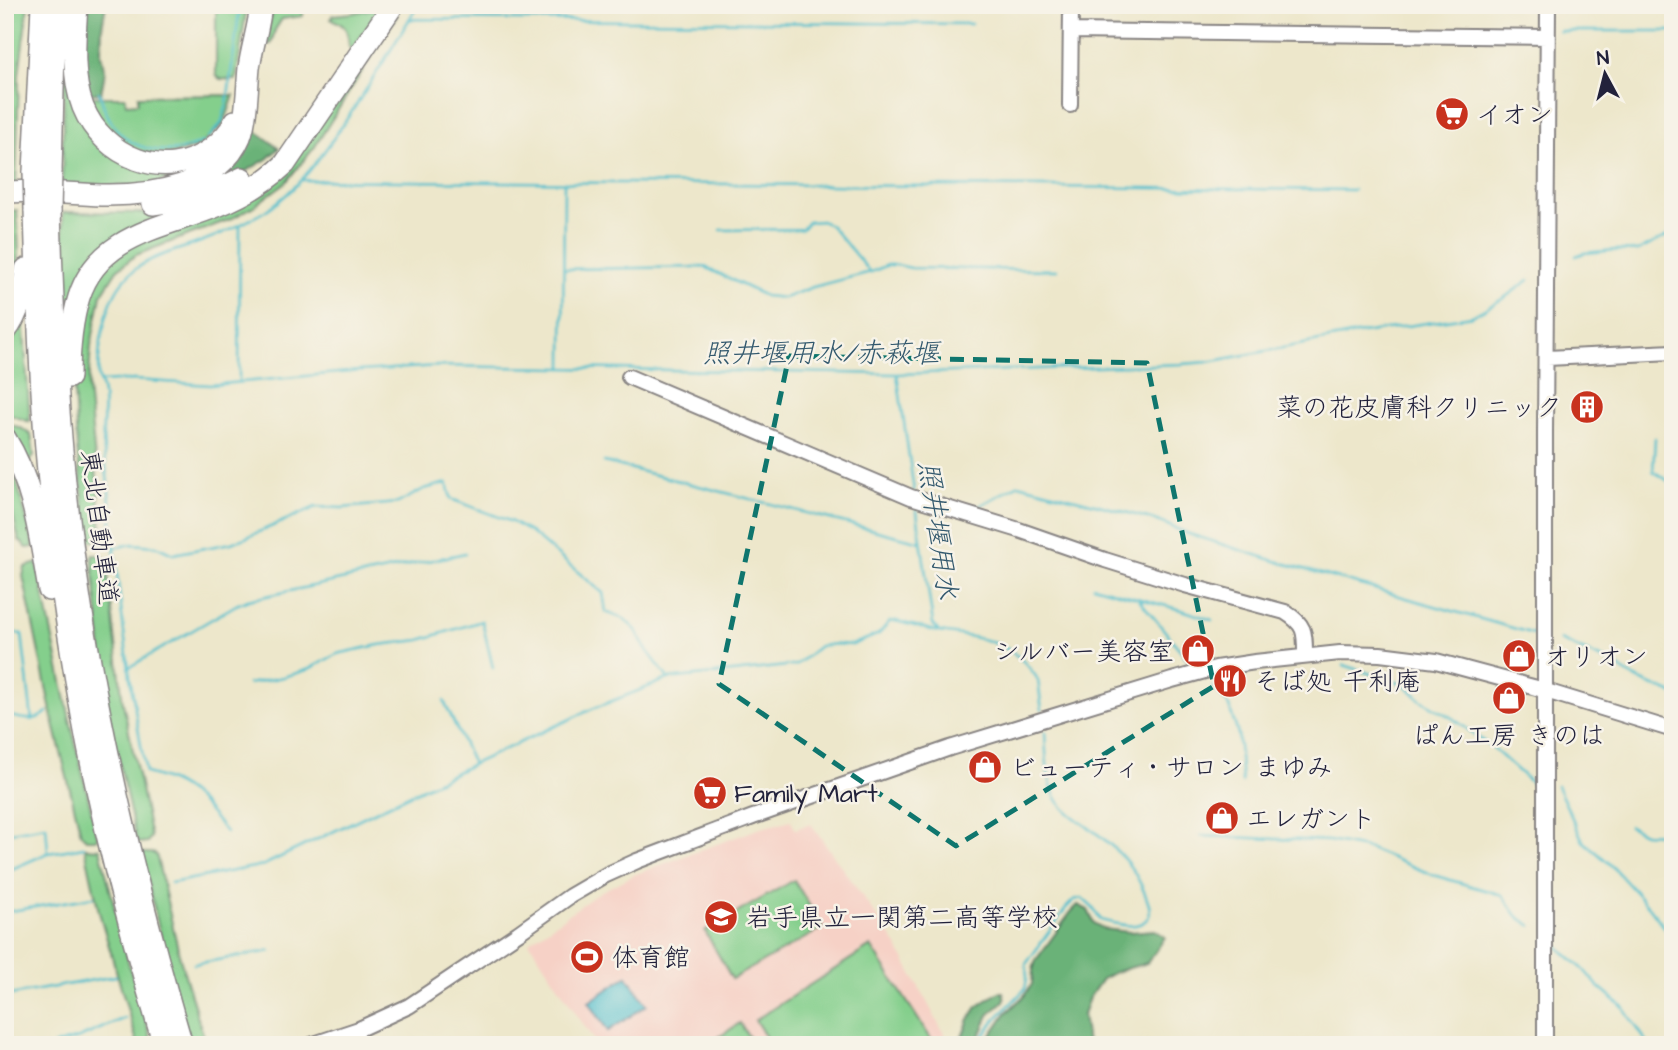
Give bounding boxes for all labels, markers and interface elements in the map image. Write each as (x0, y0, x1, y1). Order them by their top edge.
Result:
north arrow (1570, 38, 1640, 108)
text: N (1596, 44, 1611, 73)
supermarket icon: イオン (1433, 95, 1471, 133)
place label: イオン (1476, 97, 1553, 133)
water label: 照井堰用水/赤萩堰 (703, 334, 942, 373)
building icon: 菜の花皮膚科クリニック (1568, 388, 1606, 426)
place label: 菜の花皮膚科クリニック (1276, 390, 1562, 426)
street label: 東北自動車道 (72, 448, 126, 607)
water label: 照井堰用水 (908, 458, 967, 602)
shop icon: シルバー美容室 (1179, 632, 1217, 670)
place label: シルバー美容室 (994, 634, 1174, 670)
shop icon: オリオン (1500, 637, 1538, 675)
place label: オリオン (1544, 639, 1648, 675)
restaurant icon: そば処 千利庵 (1211, 662, 1249, 700)
place label: そば処 千利庵 (1254, 664, 1420, 700)
shop icon: ぱん工房 きのは (1490, 679, 1528, 717)
place label: ぱん工房 きのは (1413, 718, 1605, 754)
shop icon: ビューティ・サロン まゆみ (966, 748, 1004, 786)
place label: ビューティ・サロン まゆみ (1010, 750, 1332, 786)
supermarket icon: Family Mart (691, 774, 729, 812)
place label: Family Mart (734, 776, 878, 814)
shop icon: エレガント (1203, 799, 1241, 837)
place label: エレガント (1246, 801, 1376, 837)
school or university icon: 岩手県立一関第二高等学校 (702, 898, 740, 936)
place label: 岩手県立一関第二高等学校 (746, 900, 1058, 936)
sports icon: 体育館 (568, 938, 606, 976)
place label: 体育館 (612, 940, 690, 976)

